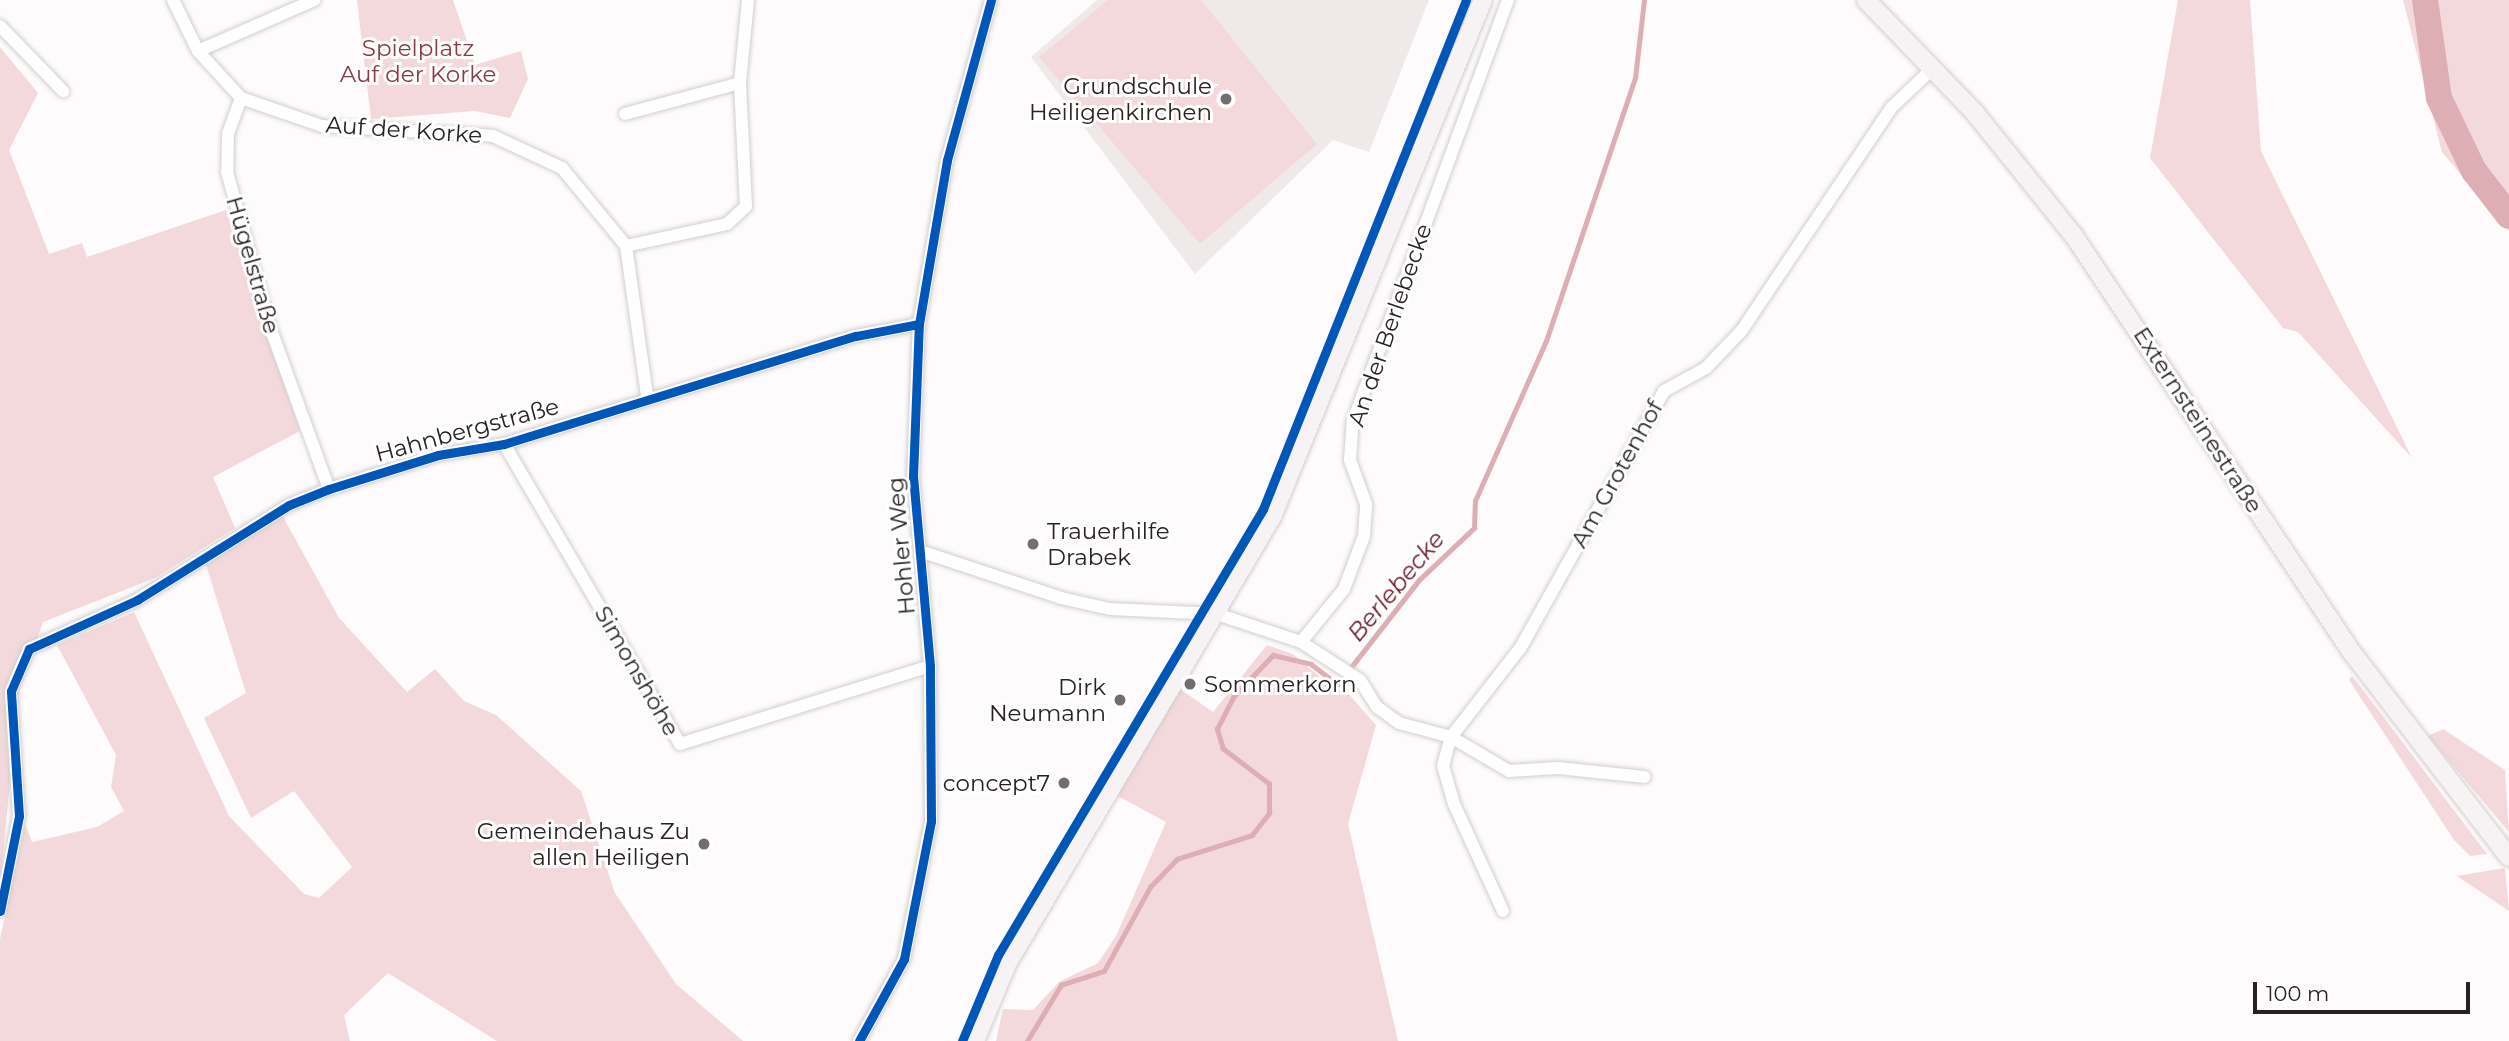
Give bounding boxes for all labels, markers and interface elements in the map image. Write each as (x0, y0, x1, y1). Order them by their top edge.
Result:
park label: Spielplatz Auf der Korke (340, 34, 496, 88)
place label: Grundschule Heiligenkirchen (1029, 72, 1212, 126)
marker: Grundschule Heiligenkirchen (1218, 91, 1234, 107)
street label: Auf der Korke (325, 111, 483, 149)
street label: Hügelstraße (220, 193, 286, 337)
street label: An der Berlebecke (1342, 220, 1438, 430)
street label: Externsteinestraße (2128, 322, 2268, 518)
street label: Hahnbergstraße (372, 392, 562, 468)
street label: Am Grotenhof (1565, 396, 1669, 552)
street label: Hohler Weg (881, 476, 921, 616)
place label: Trauerhilfe Drabek (1047, 517, 1170, 571)
water label: Berlebecke (1341, 525, 1451, 647)
marker: Trauerhilfe Drabek (1025, 536, 1041, 552)
street label: Simonshöhe (589, 601, 685, 741)
place label: Sommerkorn (1204, 670, 1357, 698)
place label: Dirk Neumann (989, 673, 1106, 727)
marker: Sommerkorn (1182, 676, 1198, 692)
marker: Dirk Neumann (1112, 692, 1128, 708)
place label: concept7 (943, 769, 1050, 797)
marker: concept7 (1056, 775, 1072, 791)
place label: Gemeindehaus Zu allen Heiligen (477, 817, 690, 871)
marker: Gemeindehaus Zu allen Heiligen (696, 836, 712, 852)
scale bar (2257, 968, 2474, 1012)
text: 100 m (2266, 981, 2329, 1006)

